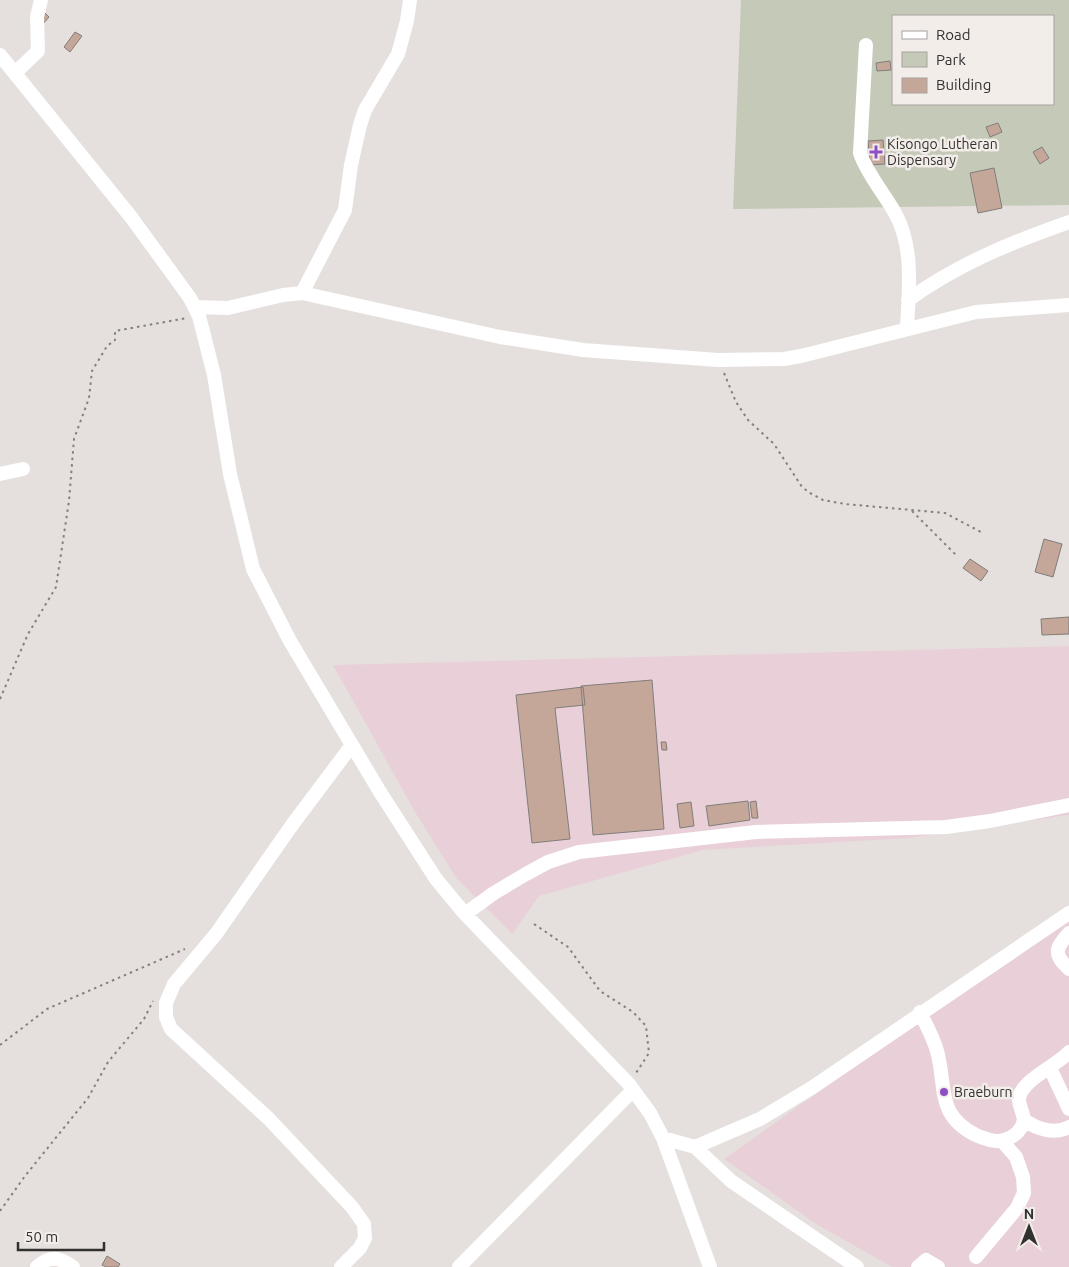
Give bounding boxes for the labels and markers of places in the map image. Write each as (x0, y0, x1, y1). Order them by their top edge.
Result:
place label: Kisongo Lutheran Dispensary (887, 136, 998, 168)
marker: Kisongo Lutheran Dispensary (869, 145, 883, 159)
place label: Braeburn (954, 1084, 1013, 1100)
marker: Braeburn (938, 1086, 950, 1098)

